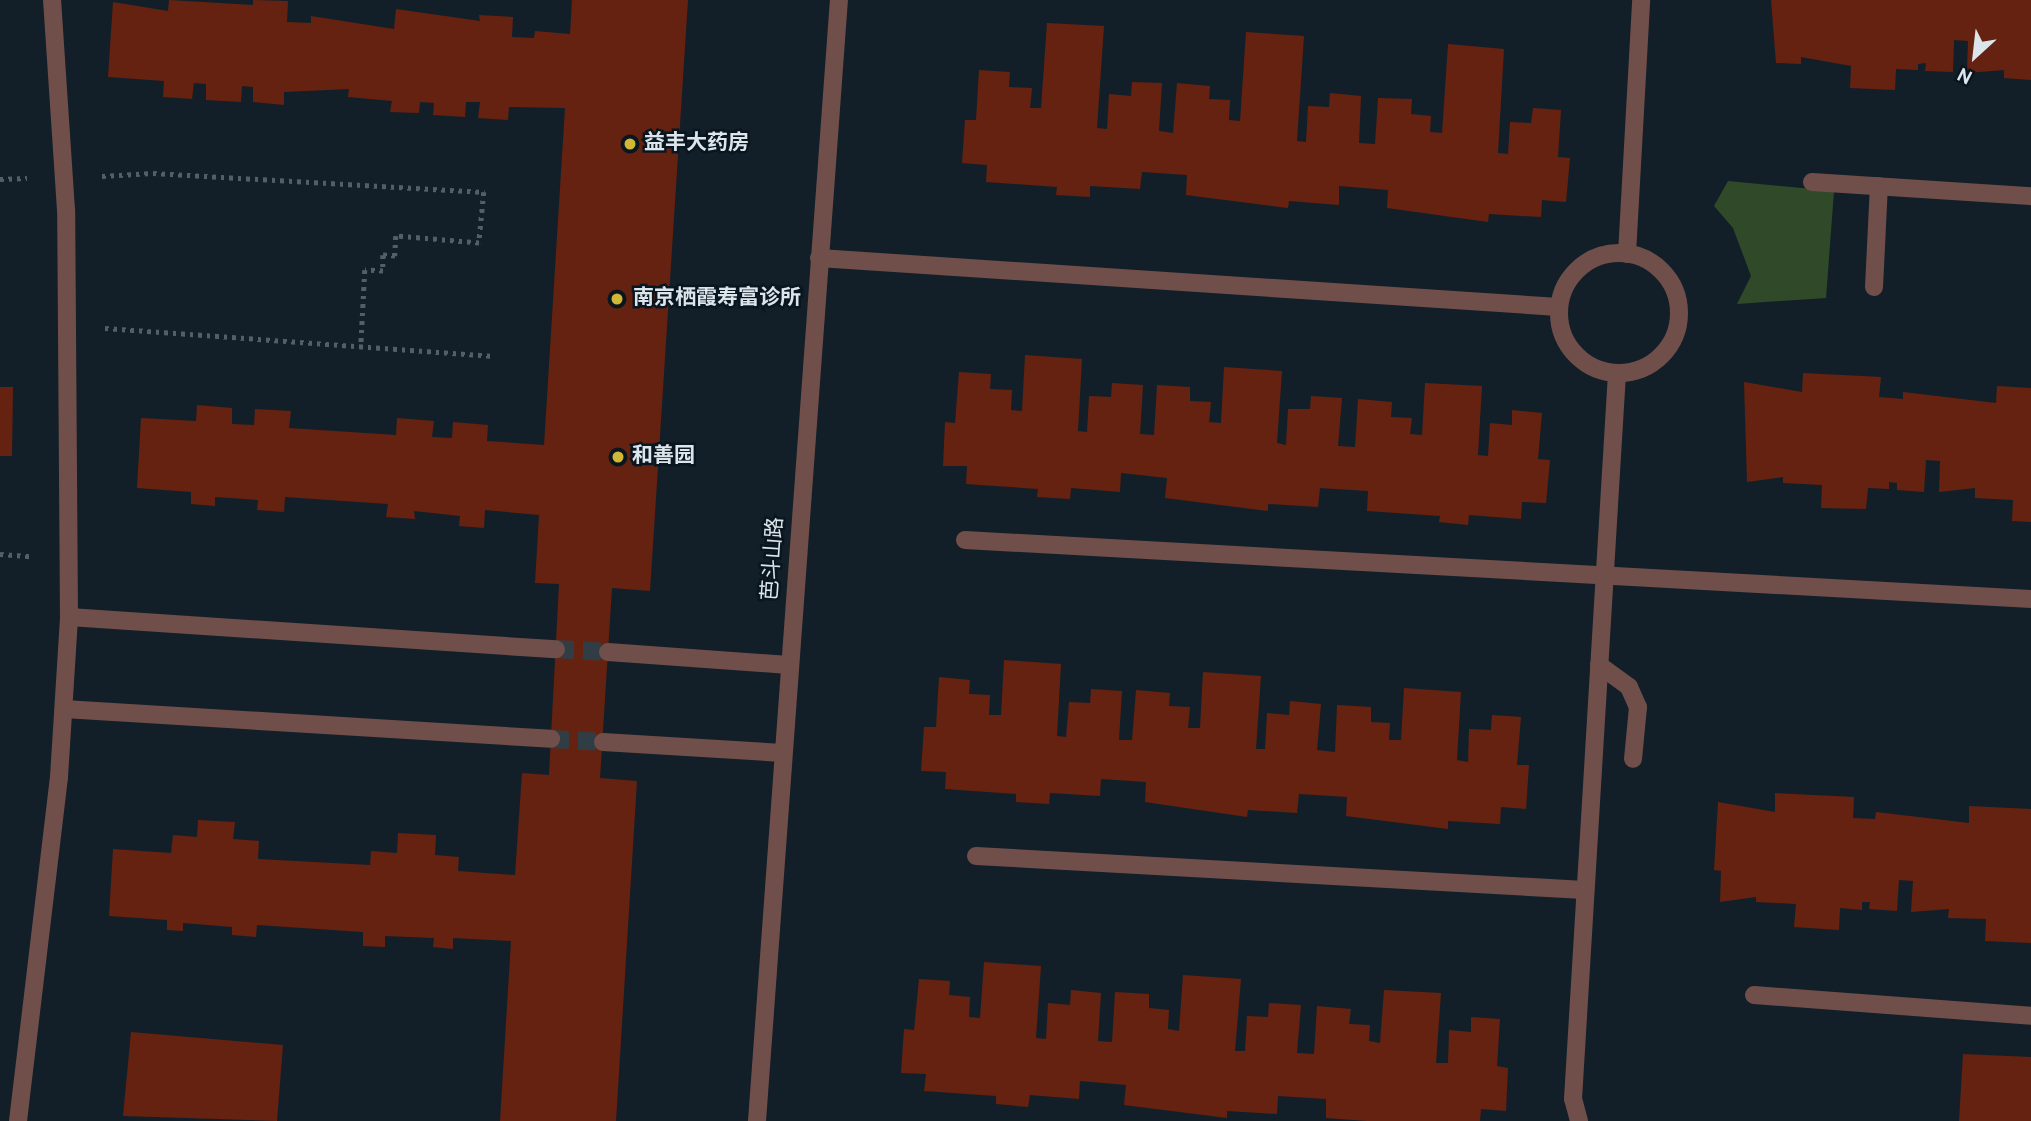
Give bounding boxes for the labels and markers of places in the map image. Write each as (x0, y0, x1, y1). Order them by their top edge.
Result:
place label: 益丰大药房 (644, 131, 749, 157)
marker: 益丰大药房 (622, 136, 638, 152)
place label: 南京栖霞寿富诊所 (633, 286, 801, 312)
marker: 南京栖霞寿富诊所 (607, 289, 627, 309)
place label: 和善园 (632, 444, 695, 470)
marker: 和善园 (610, 449, 626, 465)

